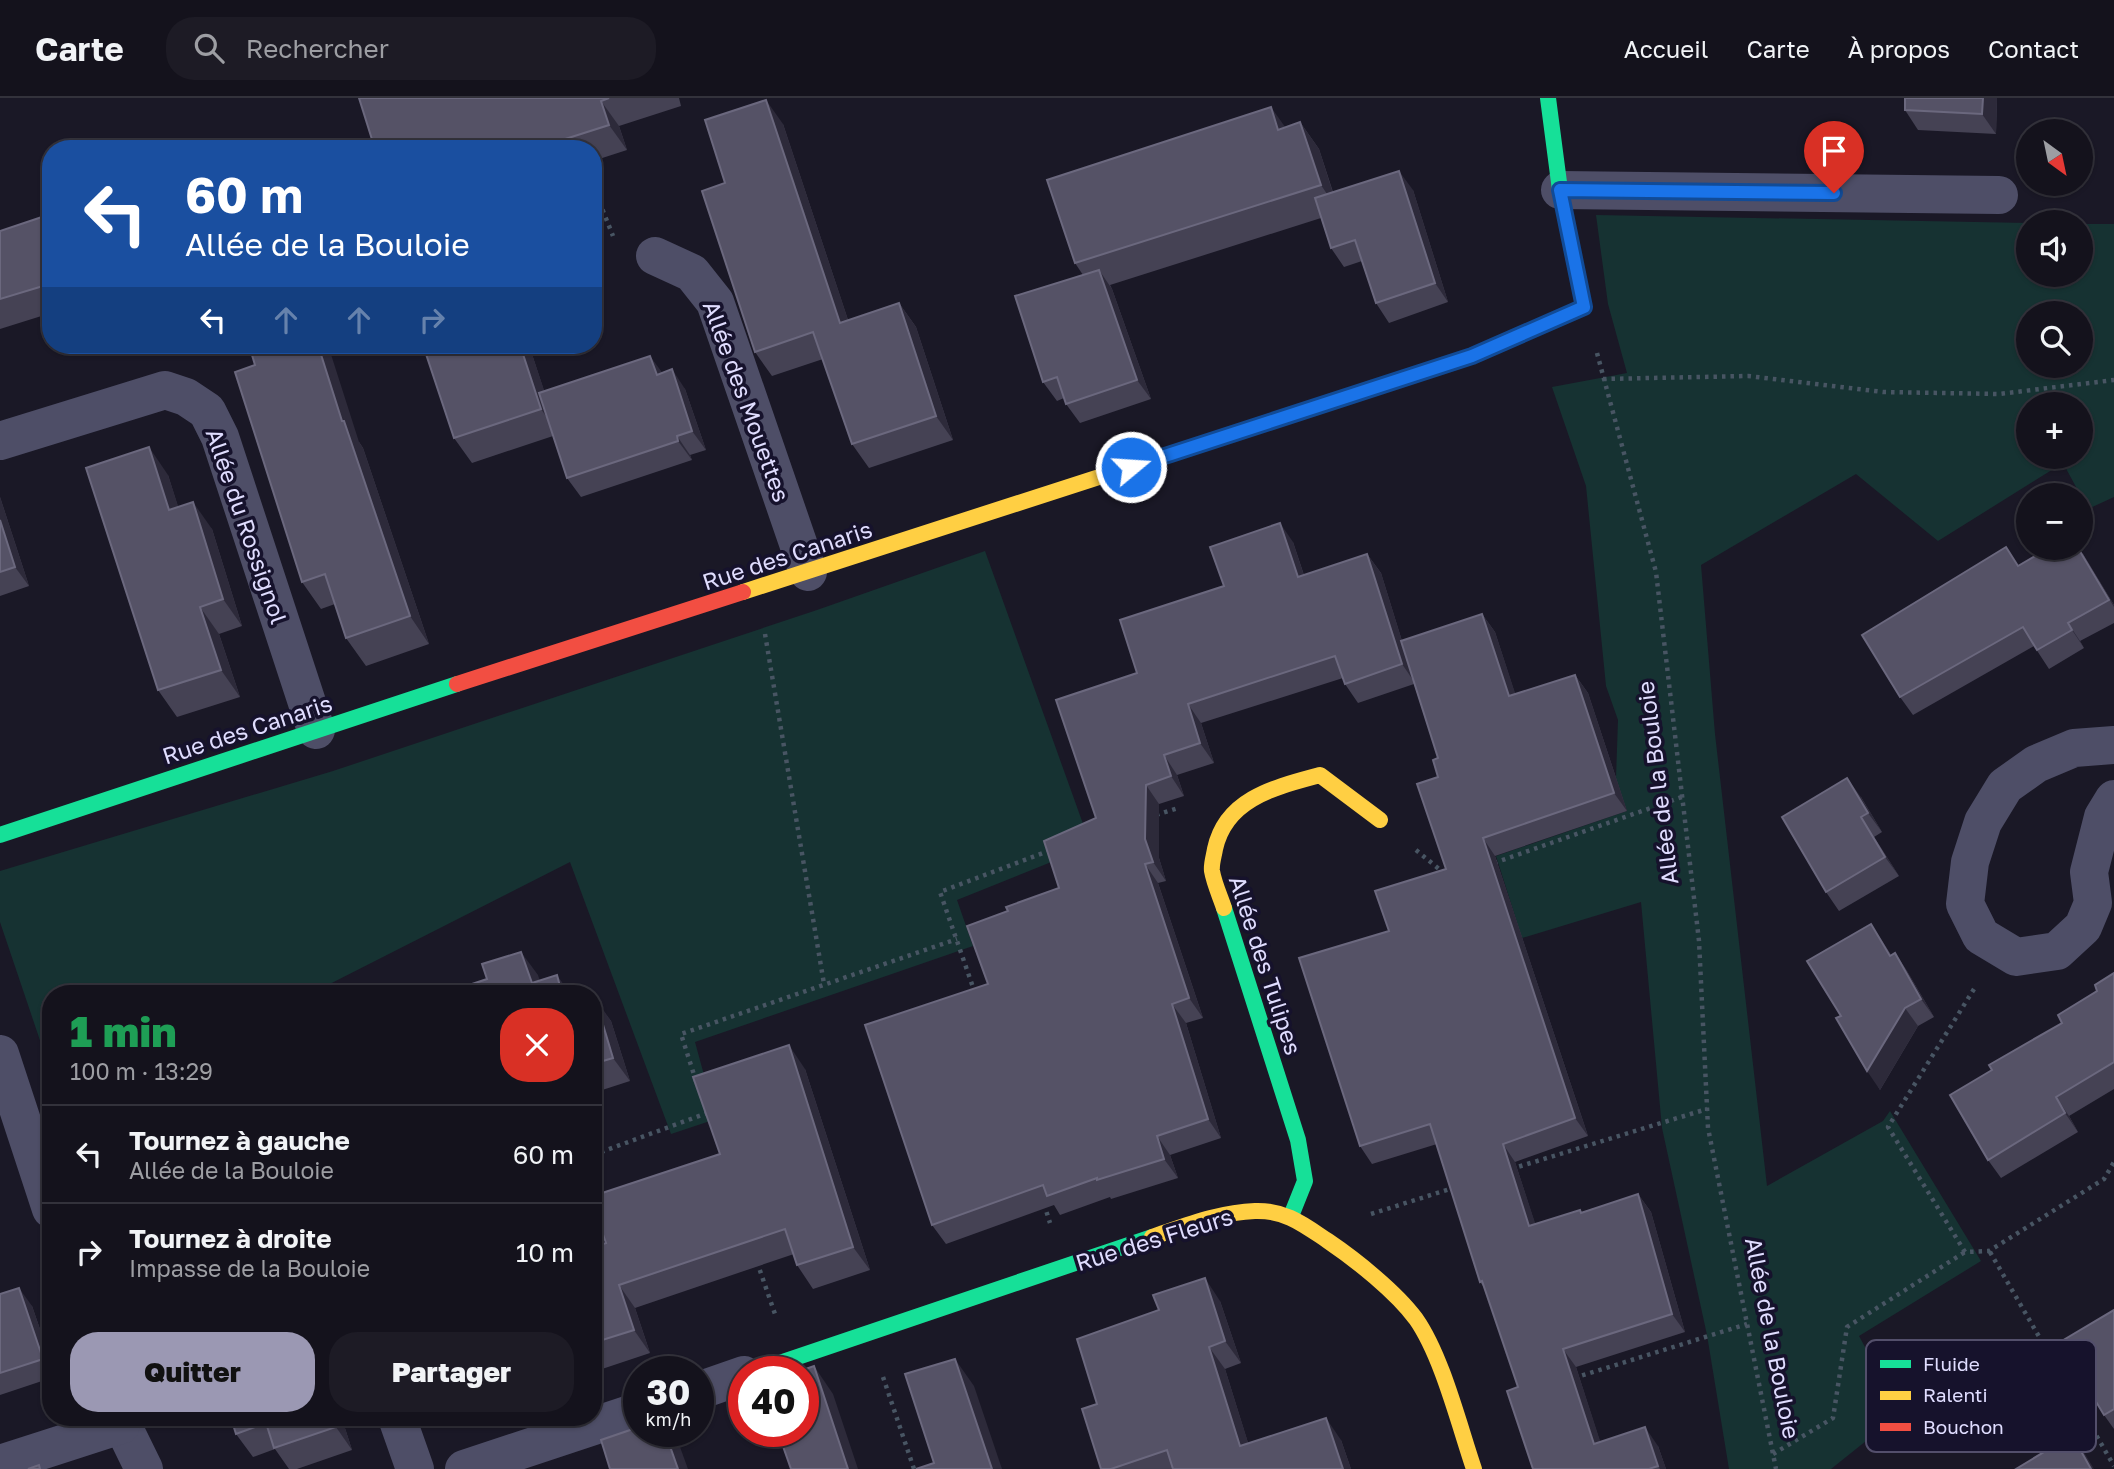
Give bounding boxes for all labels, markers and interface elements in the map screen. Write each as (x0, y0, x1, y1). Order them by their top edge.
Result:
search box (166, 17, 656, 80)
text: Carte (35, 29, 124, 68)
icon: search (190, 29, 228, 67)
text: Rechercher (246, 33, 389, 64)
text: Accueil (1624, 34, 1708, 63)
text: Carte (1746, 34, 1810, 63)
text: À propos (1848, 34, 1950, 63)
text: Contact (1988, 34, 2079, 63)
north arrow (2016, 119, 2093, 196)
map controls (2016, 119, 2093, 560)
pin (1804, 121, 1864, 193)
icon: arrive (1815, 132, 1853, 170)
text: 60 m (185, 165, 303, 224)
icon: left (70, 168, 161, 259)
button: sound (2016, 210, 2093, 287)
text: Allée de la Bouloie (185, 225, 470, 263)
street label: Allée des Mouettes (698, 297, 796, 505)
icon: left (194, 301, 232, 339)
icon: ahead (267, 301, 305, 339)
icon: ahead (340, 301, 378, 339)
icon: right (413, 301, 451, 339)
button: search (2016, 301, 2093, 378)
button: + (2016, 392, 2093, 469)
street label: Allée du Rossignol (200, 425, 294, 627)
position arrow (1094, 430, 1168, 504)
button: − (2016, 483, 2093, 560)
street label: Rue des Canaris (699, 514, 875, 596)
street label: Allée de la Bouloie (1631, 680, 1683, 886)
street label: Rue des Canaris (159, 688, 335, 770)
street label: Allée des Tulipes (1224, 872, 1308, 1058)
text: 1 min (70, 1006, 177, 1056)
button: close (500, 1008, 574, 1082)
text: 100 m · 13:29 (70, 1057, 213, 1085)
text: Tournez à gauche (129, 1125, 350, 1156)
icon: left (70, 1135, 108, 1173)
text: 60 m (513, 1139, 574, 1170)
text: Allée de la Bouloie (129, 1156, 334, 1184)
street label: Rue des Fleurs (1072, 1202, 1236, 1276)
text: Tournez à droite (129, 1223, 332, 1254)
icon: right (70, 1233, 108, 1271)
street label: Allée de la Bouloie (1740, 1235, 1806, 1441)
text: 10 m (516, 1237, 574, 1268)
text: Impasse de la Bouloie (129, 1254, 370, 1282)
button: Quitter (70, 1332, 315, 1412)
button: Partager (329, 1332, 574, 1412)
legend (1866, 1340, 2096, 1452)
text: Fluide (1923, 1352, 1980, 1375)
speed limit sign: 40 (728, 1356, 819, 1447)
text: 30 (646, 1371, 691, 1413)
text: Ralenti (1923, 1383, 1988, 1406)
text: km/h (646, 1408, 691, 1430)
text: Bouchon (1923, 1415, 2004, 1438)

